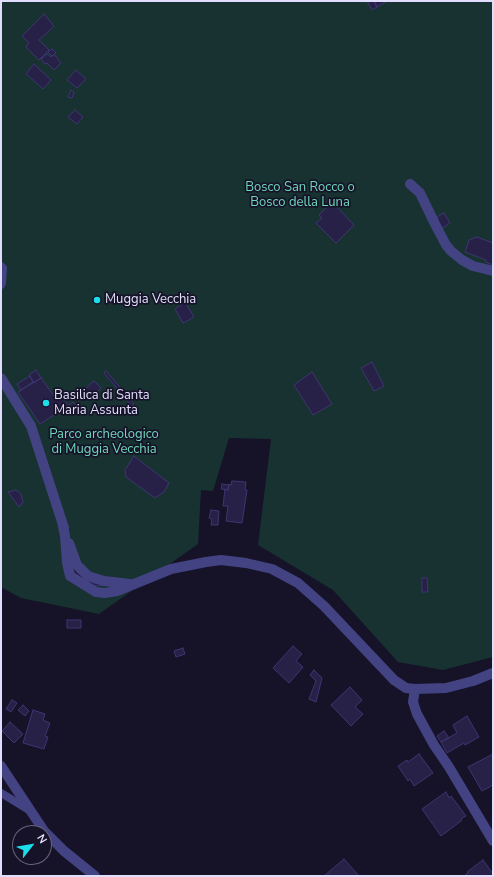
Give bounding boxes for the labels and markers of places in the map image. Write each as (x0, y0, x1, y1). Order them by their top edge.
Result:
place label: Muggia Vecchia (105, 292, 196, 308)
marker: Muggia Vecchia (92, 295, 102, 305)
place label: Basilica di Santa Maria Assunta (54, 388, 150, 419)
marker: Basilica di Santa Maria Assunta (41, 398, 51, 408)

